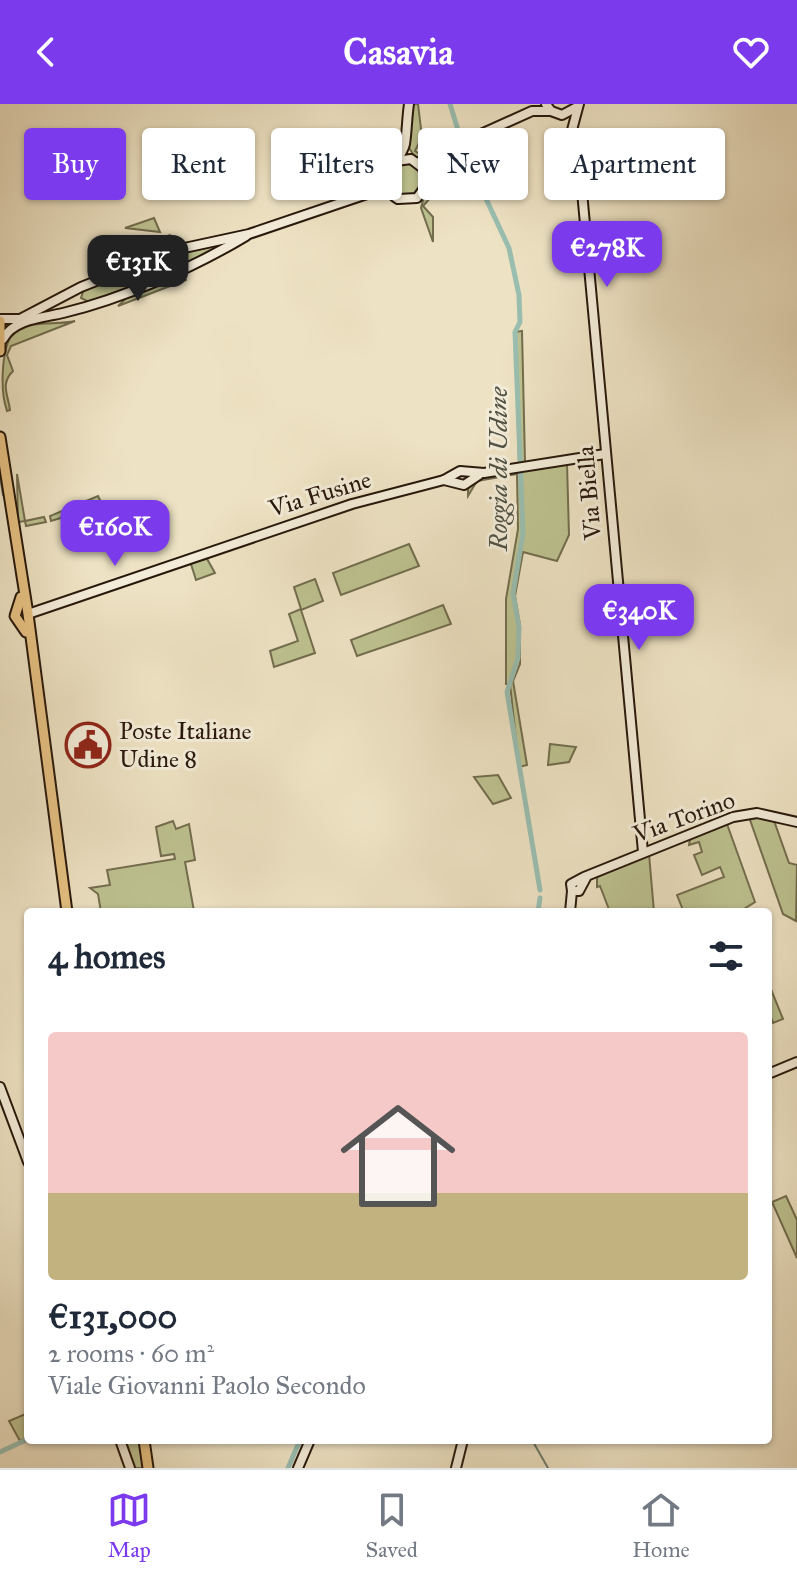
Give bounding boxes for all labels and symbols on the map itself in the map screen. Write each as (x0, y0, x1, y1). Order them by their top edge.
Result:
pin: €278K (551, 221, 663, 289)
pin: €131K (82, 235, 194, 303)
water label: Roggia di Udine (482, 386, 514, 552)
street label: Via Biella (570, 444, 608, 542)
street label: Via Fusine (264, 464, 375, 524)
pin: €160K (59, 500, 171, 568)
pin: €340K (583, 584, 695, 652)
place label: Poste Italiane Udine 8 (119, 716, 251, 774)
public building icon: Poste Italiane Udine 8 (64, 721, 112, 769)
street label: Via Torino (628, 785, 739, 850)

